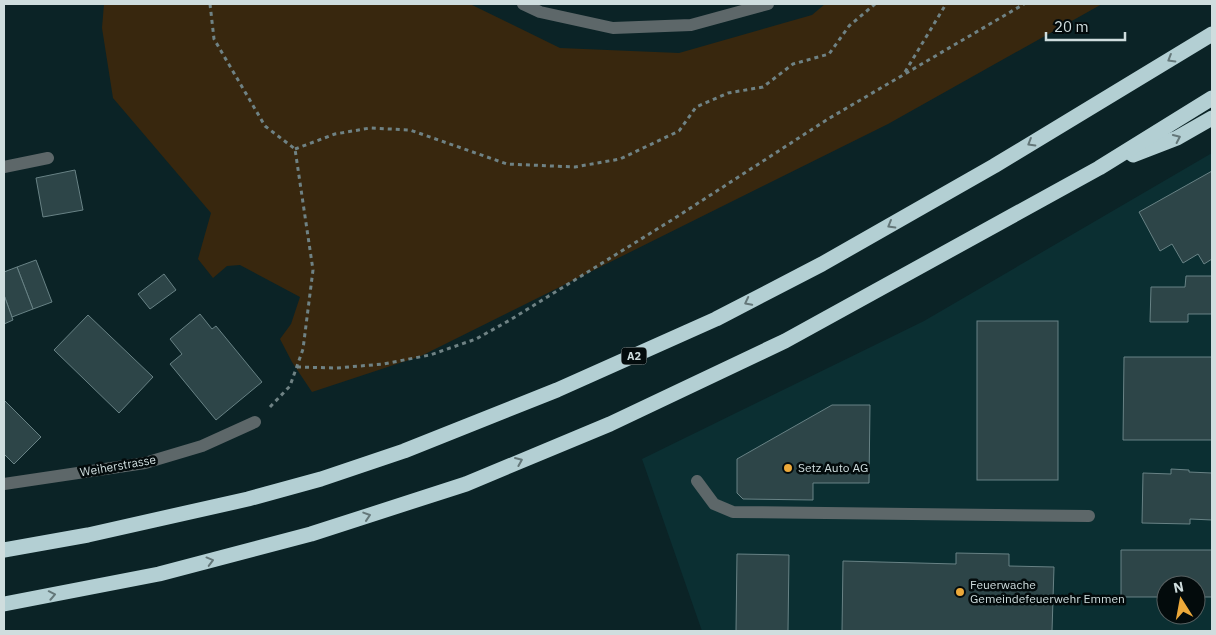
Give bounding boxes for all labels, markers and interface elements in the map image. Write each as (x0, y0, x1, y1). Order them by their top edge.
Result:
scale bar (1046, 10, 1125, 42)
text: 20 m (1054, 17, 1089, 36)
one-way arrow (1167, 53, 1176, 63)
one-way arrow (1172, 133, 1181, 144)
one-way arrow (1028, 137, 1037, 147)
one-way arrow (887, 218, 896, 228)
one-way arrow (744, 296, 753, 306)
road number: A2 (622, 348, 646, 364)
street label: Weiherstrasse (79, 451, 157, 480)
one-way arrow (515, 457, 523, 467)
place label: Setz Auto AG (798, 460, 868, 475)
marker: Setz Auto AG (782, 462, 794, 474)
one-way arrow (362, 512, 370, 522)
one-way arrow (206, 556, 214, 566)
north arrow (1156, 575, 1206, 625)
place label: Feuerwache Gemeindefeuerwehr Emmen (970, 577, 1125, 606)
text: N (1172, 577, 1185, 597)
marker: Feuerwache Gemeindefeuerwehr Emmen (954, 586, 966, 598)
one-way arrow (47, 590, 56, 601)

